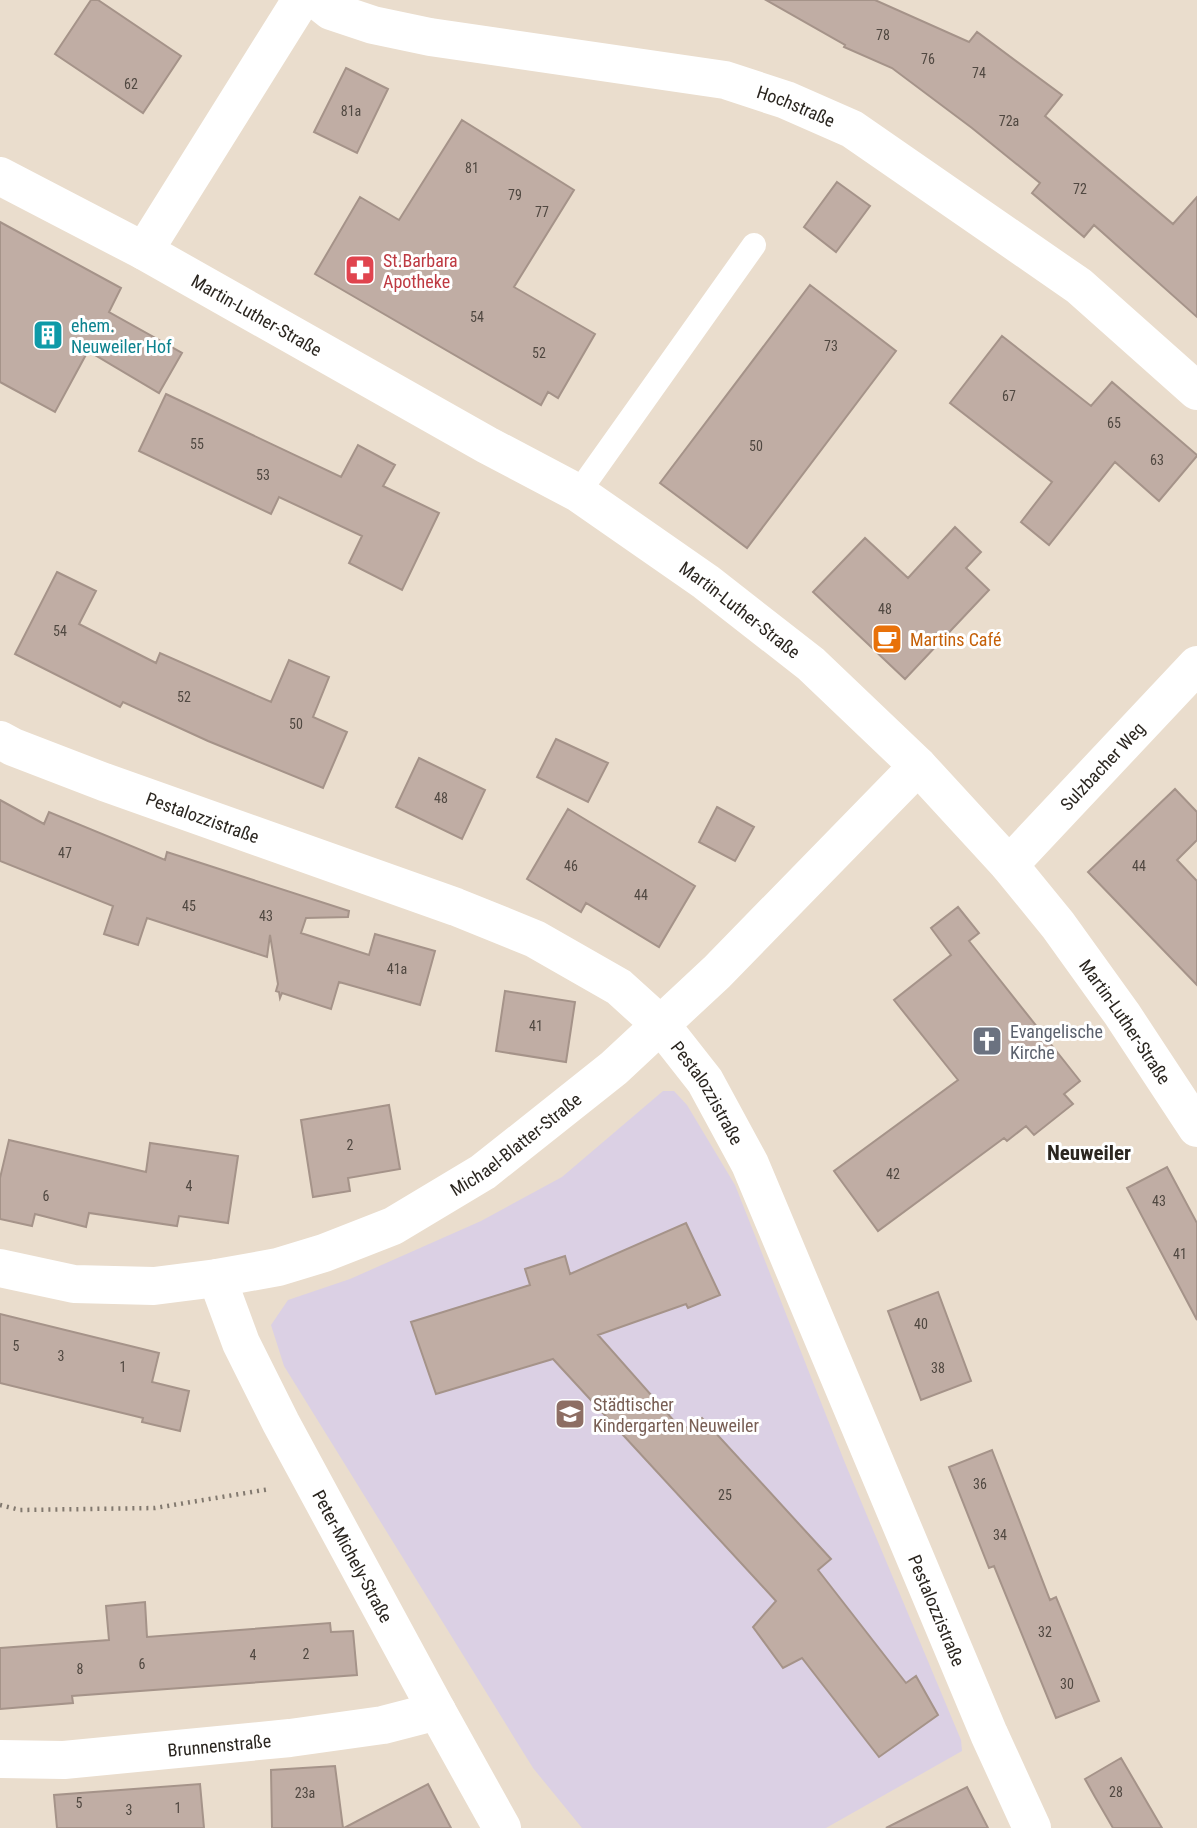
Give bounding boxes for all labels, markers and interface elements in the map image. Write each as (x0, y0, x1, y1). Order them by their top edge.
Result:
house number: 78 (876, 27, 890, 43)
house number: 76 (921, 51, 935, 67)
house number: 74 (972, 65, 986, 81)
house number: 62 (124, 76, 138, 92)
street label: Hochstraße (754, 81, 838, 131)
house number: 81a (341, 103, 361, 119)
house number: 72a (999, 113, 1019, 129)
house number: 81 (465, 160, 479, 176)
house number: 72 (1073, 181, 1087, 197)
house number: 79 (508, 187, 522, 203)
house number: 77 (535, 204, 549, 220)
place label: St.Barbara Apotheke (383, 250, 458, 292)
pharmacy icon: St.Barbara Apotheke (343, 253, 377, 287)
street label: Martin-Luther-Straße (188, 270, 326, 360)
house number: 54 (470, 309, 484, 325)
place label: ehem. Neuweiler Hof (71, 315, 172, 357)
building icon: ehem. Neuweiler Hof (31, 318, 65, 352)
house number: 73 (824, 338, 838, 354)
house number: 52 (532, 345, 546, 361)
house number: 67 (1002, 388, 1016, 404)
house number: 65 (1107, 415, 1121, 431)
house number: 55 (190, 436, 204, 452)
house number: 50 (749, 438, 763, 454)
house number: 63 (1150, 452, 1164, 468)
house number: 53 (256, 467, 270, 483)
street label: Martin-Luther-Straße (676, 557, 805, 662)
house number: 48 (878, 601, 892, 617)
cafe icon: Martins Café (870, 622, 904, 656)
house number: 54 (53, 623, 67, 639)
place label: Martins Café (910, 629, 1001, 650)
house number: 52 (177, 689, 191, 705)
house number: 50 (289, 716, 303, 732)
street label: Sulzbacher Weg (1056, 717, 1149, 814)
street label: Pestalozzistraße (143, 787, 262, 847)
house number: 48 (434, 790, 448, 806)
house number: 47 (58, 845, 72, 861)
house number: 46 (564, 858, 578, 874)
house number: 44 (1132, 858, 1146, 874)
house number: 44 (634, 887, 648, 903)
house number: 45 (182, 898, 196, 914)
house number: 43 (259, 908, 273, 924)
street label: Martin-Luther-Straße (1076, 955, 1176, 1088)
house number: 41a (387, 961, 407, 977)
house number: 41 (529, 1018, 543, 1034)
place label: Evangelische Kirche (1010, 1021, 1103, 1063)
church icon: Evangelische Kirche (970, 1024, 1004, 1058)
street label: Pestalozzistraße (667, 1037, 748, 1148)
street label: Michael-Blatter-Straße (446, 1088, 585, 1200)
house number: 2 (347, 1137, 354, 1153)
district label: Neuweiler (1047, 1141, 1131, 1165)
house number: 42 (886, 1166, 900, 1182)
house number: 4 (186, 1178, 193, 1194)
house number: 6 (43, 1188, 50, 1204)
house number: 43 (1152, 1193, 1166, 1209)
house number: 41 (1173, 1246, 1187, 1262)
house number: 40 (914, 1316, 928, 1332)
house number: 5 (13, 1338, 20, 1354)
house number: 3 (58, 1348, 64, 1364)
house number: 1 (120, 1359, 126, 1375)
house number: 38 (931, 1360, 945, 1376)
place label: Städtischer Kindergarten Neuweiler (593, 1394, 760, 1436)
school or university icon: Städtischer Kindergarten Neuweiler (553, 1397, 587, 1431)
house number: 36 (973, 1476, 987, 1492)
street label: Peter-Michely-Straße (309, 1486, 397, 1626)
house number: 25 (718, 1487, 732, 1503)
house number: 34 (993, 1527, 1007, 1543)
street label: Pestalozzistraße (905, 1552, 970, 1669)
house number: 32 (1038, 1624, 1052, 1640)
house number: 2 (303, 1646, 310, 1662)
house number: 4 (250, 1647, 257, 1663)
house number: 6 (139, 1656, 146, 1672)
house number: 8 (77, 1661, 84, 1677)
house number: 30 (1060, 1676, 1074, 1692)
street label: Brunnenstraße (167, 1729, 272, 1760)
house number: 28 (1109, 1784, 1123, 1800)
house number: 23a (295, 1785, 315, 1801)
house number: 5 (76, 1795, 83, 1811)
house number: 1 (175, 1800, 181, 1816)
house number: 3 (126, 1802, 132, 1818)

